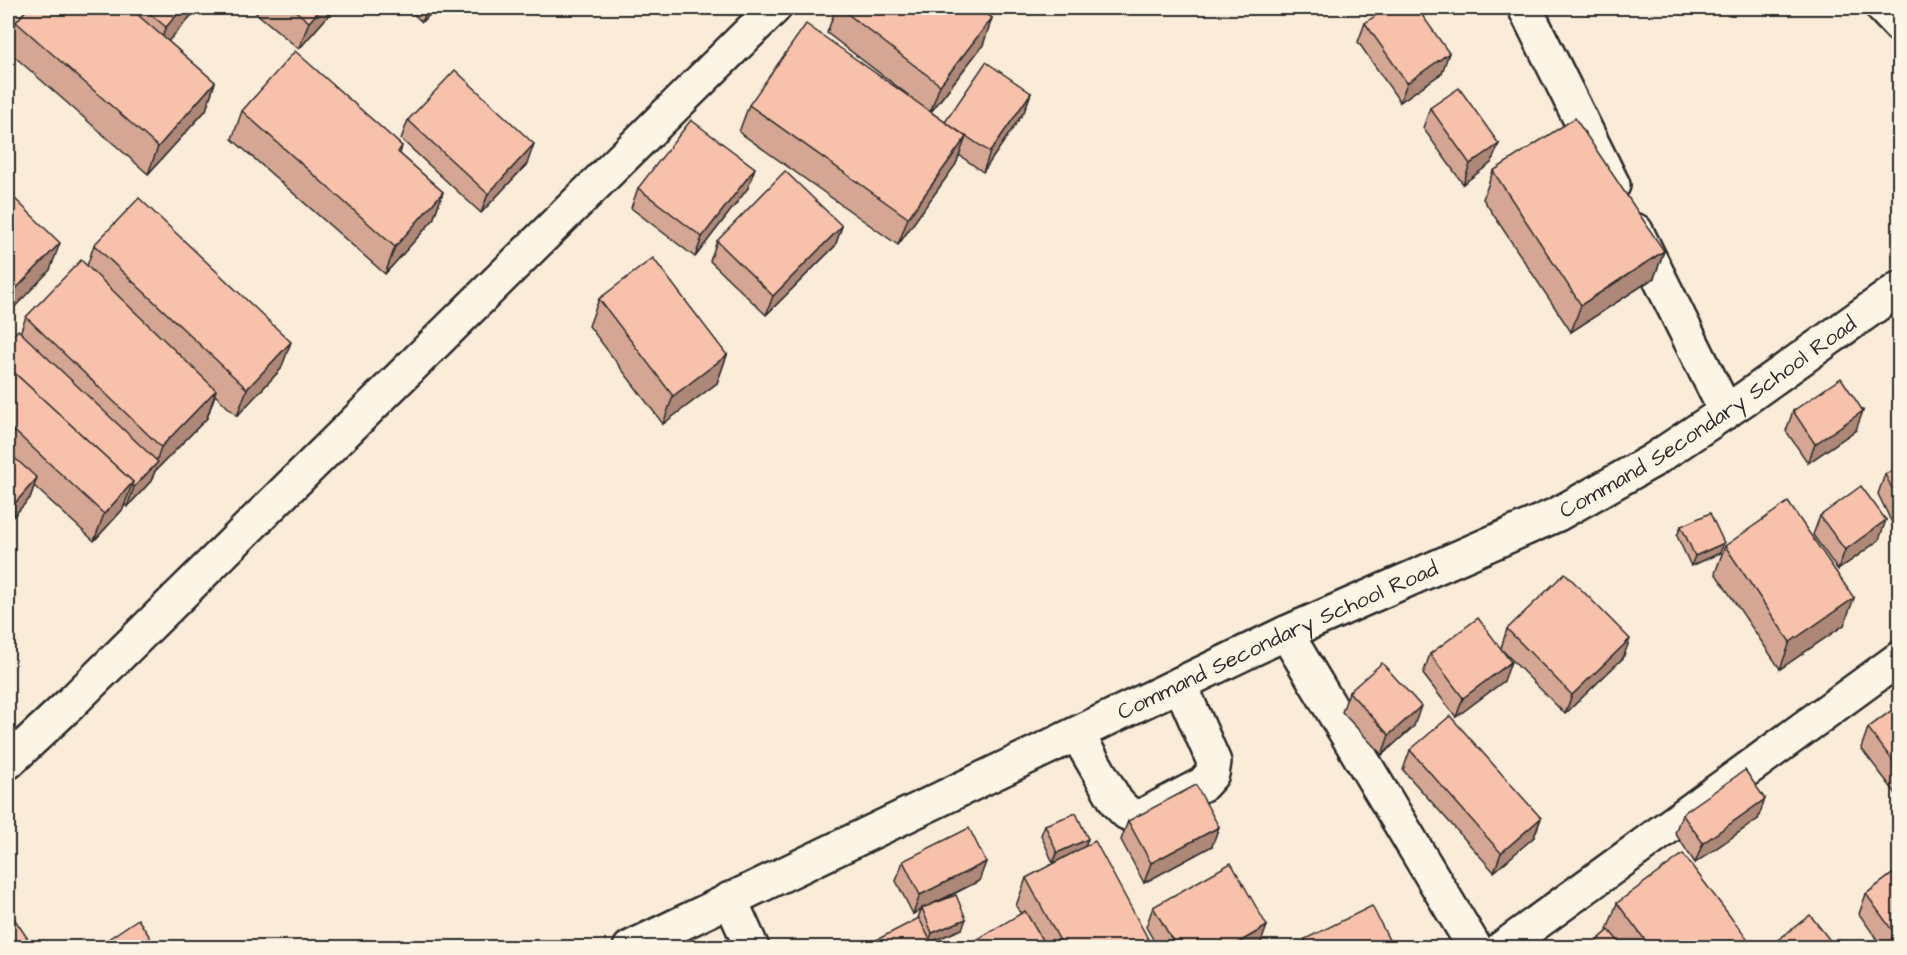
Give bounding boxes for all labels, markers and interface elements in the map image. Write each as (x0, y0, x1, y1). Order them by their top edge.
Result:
street label: Command Secondary School Road (1553, 309, 1863, 526)
street label: Command Secondary School Road (1112, 553, 1443, 727)

